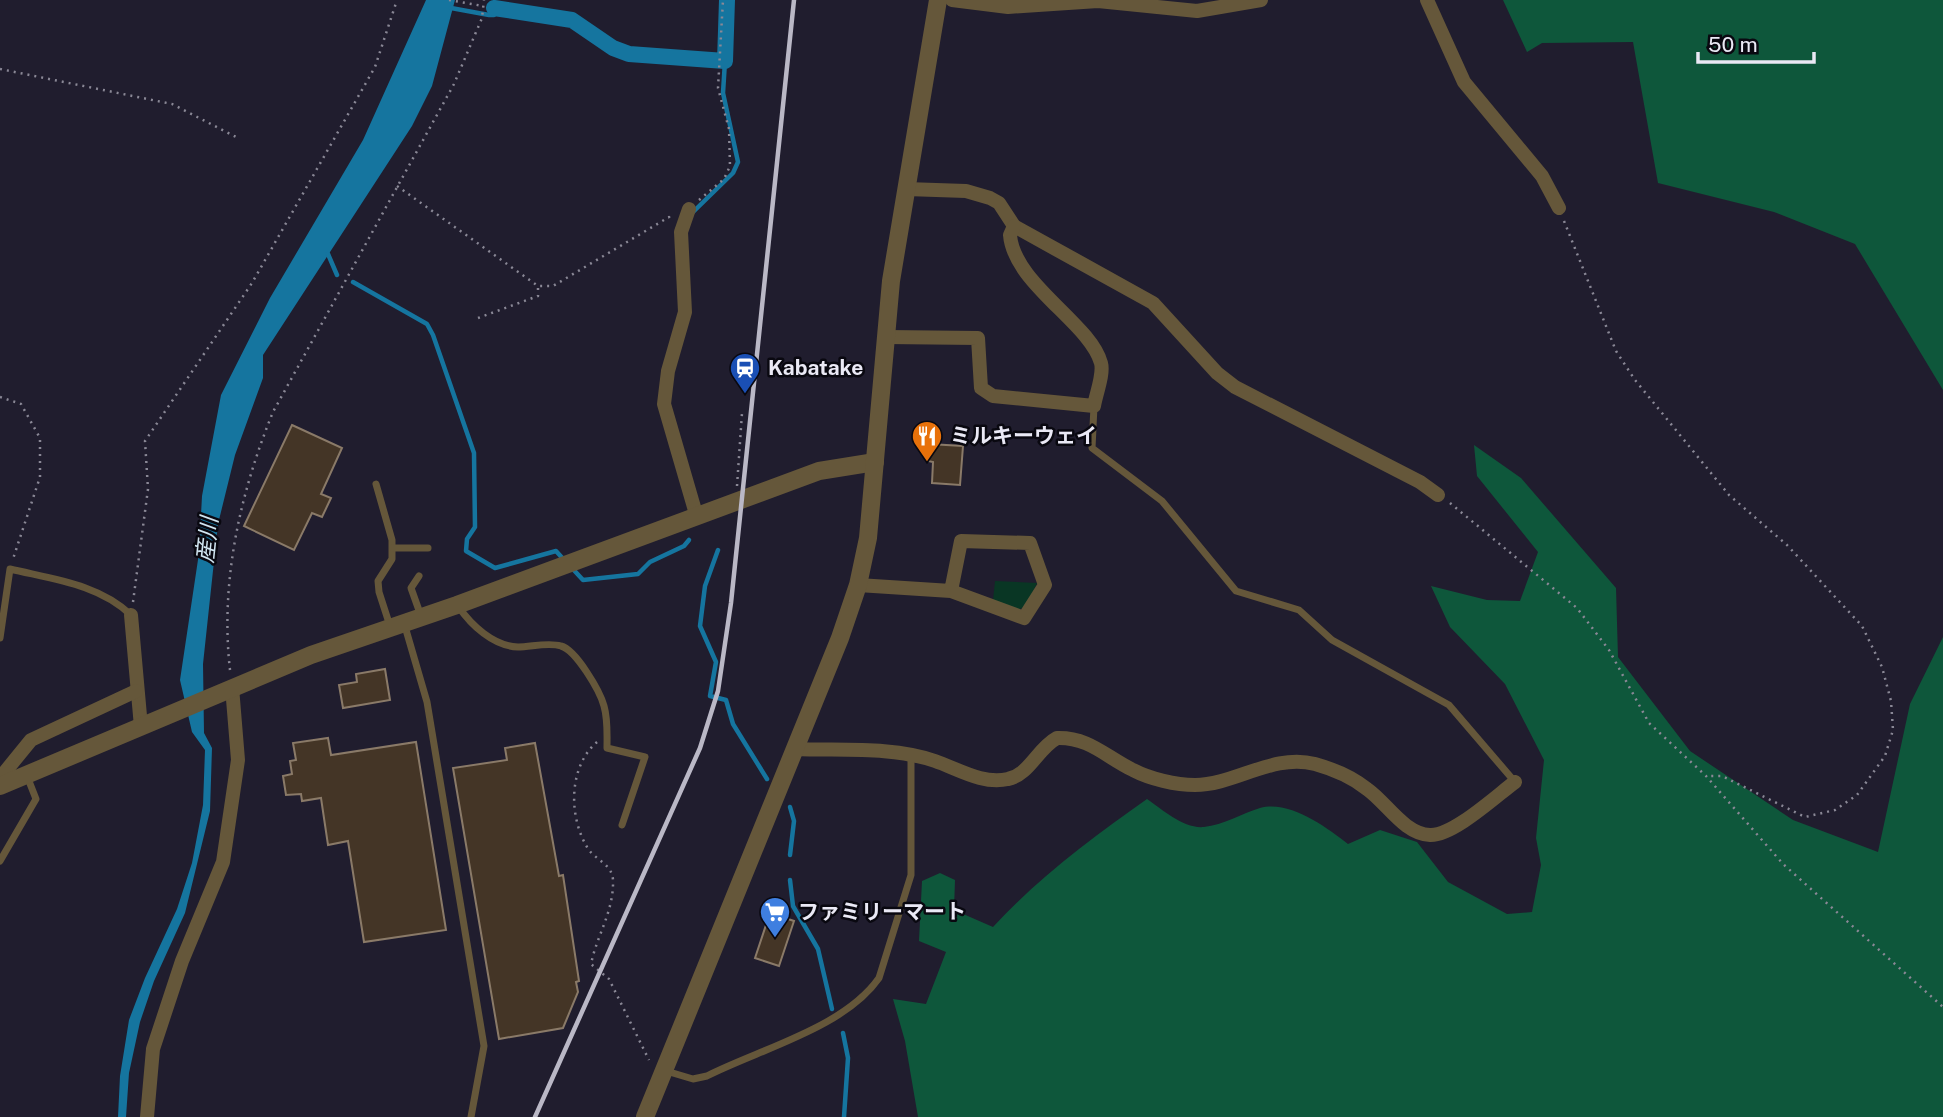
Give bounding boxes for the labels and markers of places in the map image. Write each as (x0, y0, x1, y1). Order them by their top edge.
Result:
station icon: Kabatake (728, 351, 762, 395)
place label: Kabatake (768, 355, 863, 380)
restaurant icon: ミルキーウェイ (910, 419, 944, 463)
place label: ミルキーウェイ (950, 423, 1097, 448)
supermarket icon: ファミリーマート (758, 895, 792, 939)
place label: ファミリーマート (798, 899, 966, 924)

